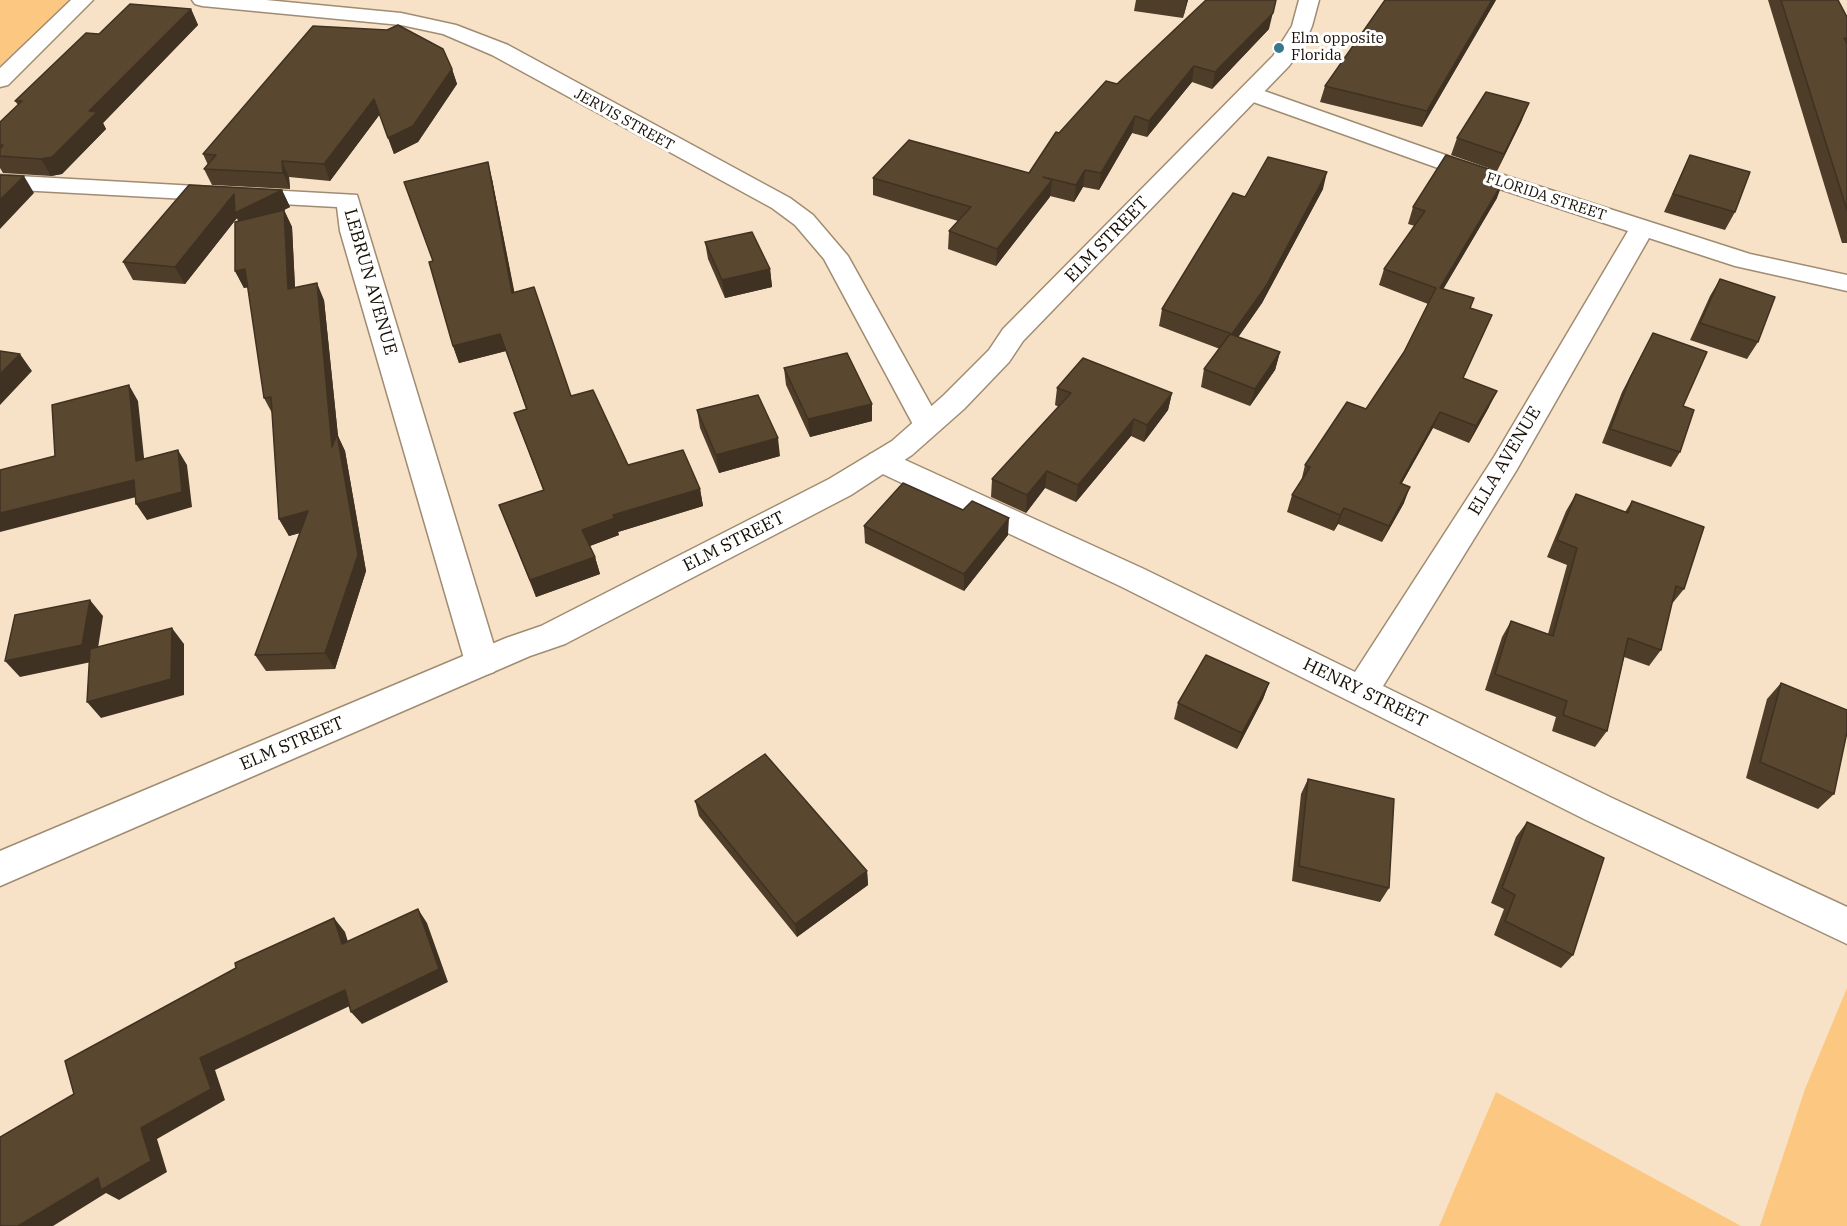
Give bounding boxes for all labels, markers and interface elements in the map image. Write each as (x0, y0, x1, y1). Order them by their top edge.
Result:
place label: Elm opposite Florida (1291, 30, 1384, 65)
marker: Elm opposite Florida (1272, 41, 1286, 55)
street label: JERVIS STREET (571, 85, 677, 155)
street label: FLORIDA STREET (1484, 169, 1608, 225)
street label: ELM STREET (1061, 193, 1153, 287)
street label: LEBRUN AVENUE (339, 206, 401, 358)
street label: ELLA AVENUE (1464, 403, 1546, 519)
street label: ELM STREET (680, 507, 788, 577)
street label: HENRY STREET (1299, 654, 1431, 732)
street label: ELM STREET (237, 712, 347, 776)

